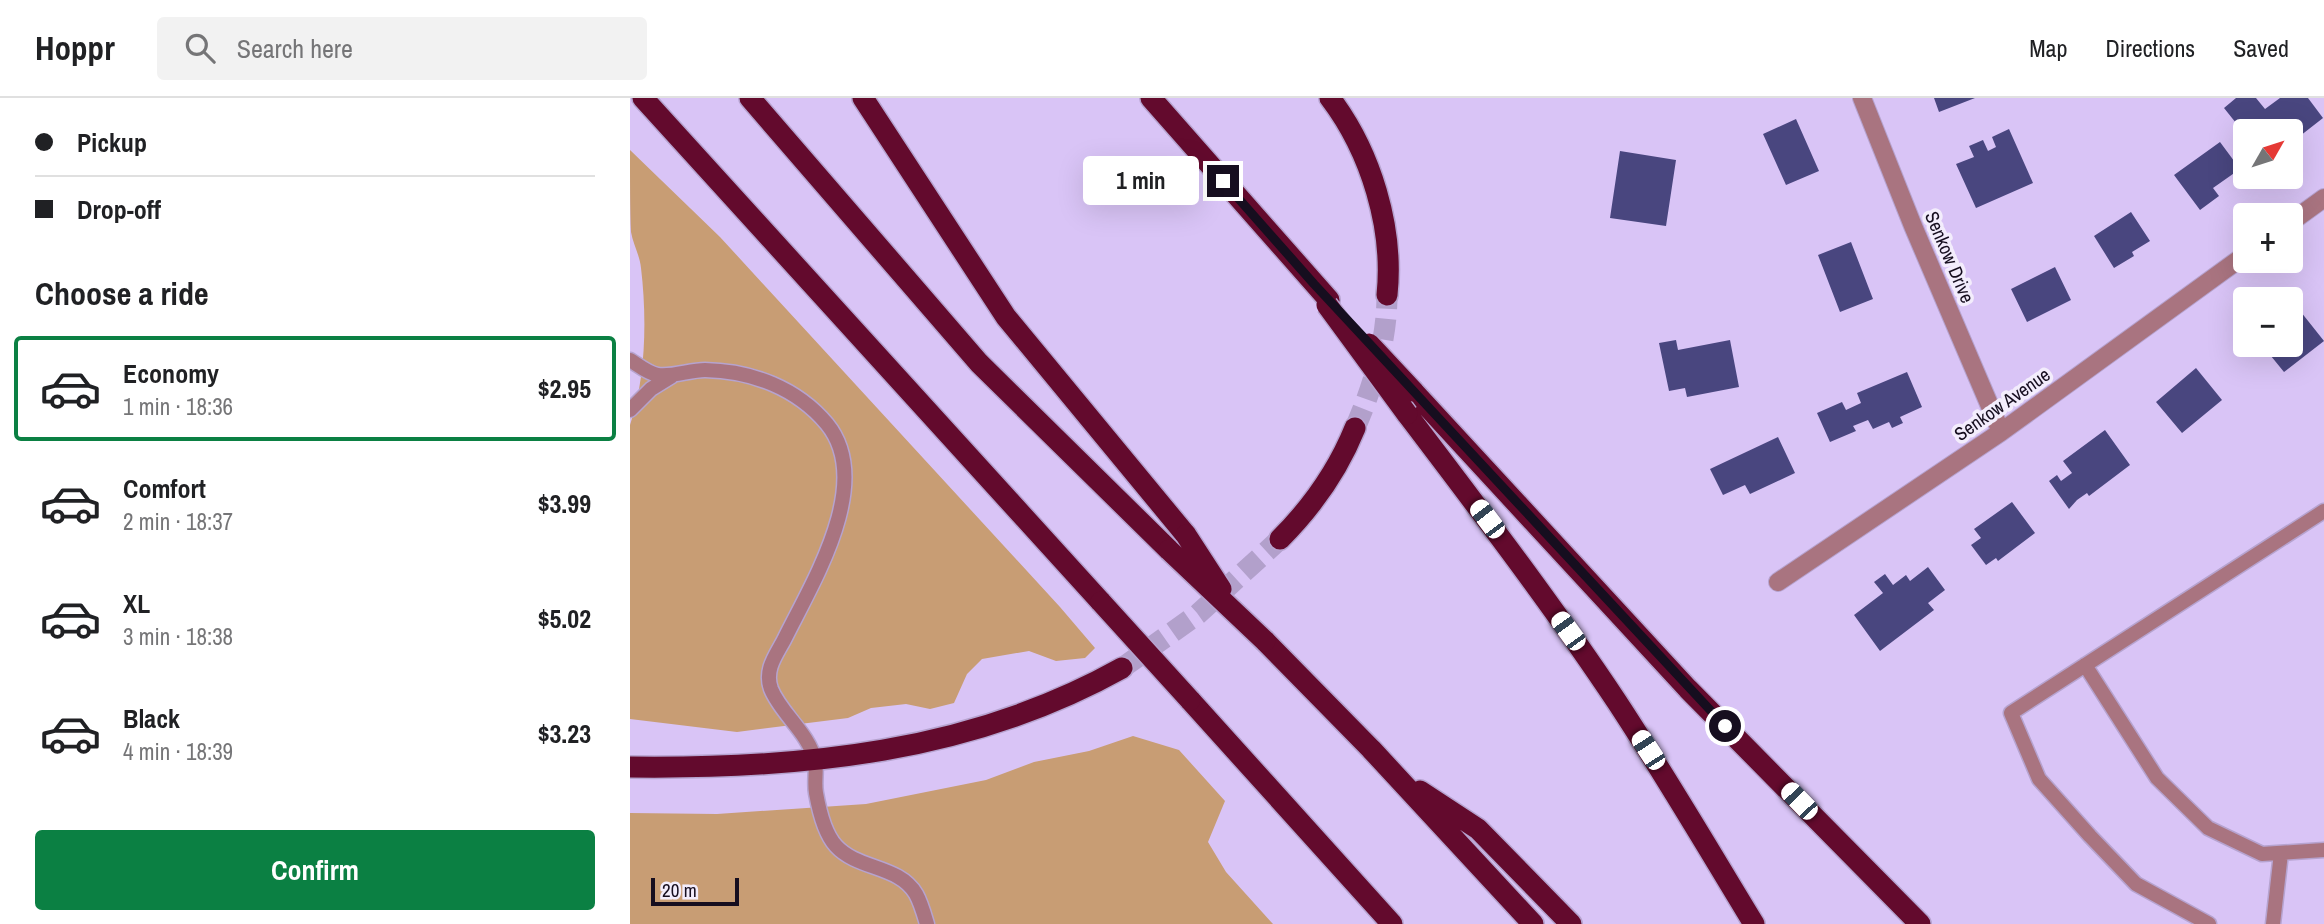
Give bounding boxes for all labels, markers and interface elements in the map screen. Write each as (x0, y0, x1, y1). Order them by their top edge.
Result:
search box (157, 17, 647, 80)
text: Hoppr (35, 26, 115, 70)
icon: search (181, 29, 219, 67)
text: Search here (237, 31, 353, 66)
text: Map (2029, 32, 2067, 64)
text: Directions (2105, 32, 2195, 64)
text: Saved (2233, 32, 2289, 64)
north arrow (2233, 119, 2303, 189)
map controls (2233, 119, 2303, 357)
text: Pickup (77, 125, 147, 160)
callout: 1 min (1083, 156, 1198, 206)
text: 1 min (1116, 165, 1166, 196)
route end (1207, 165, 1239, 197)
text: Drop-off (77, 192, 161, 227)
button: + (2233, 203, 2303, 273)
street label: Senkow Drive (1919, 207, 1981, 307)
text: Choose a ride (35, 272, 209, 315)
button: − (2233, 287, 2303, 357)
text: Economy (123, 356, 219, 391)
icon: car (39, 357, 102, 420)
street label: Senkow Avenue (1949, 361, 2055, 447)
text: $2.95 (538, 371, 591, 406)
text: 1 min · 18:36 (123, 391, 233, 422)
text: Comfort (123, 471, 206, 506)
icon: car (39, 472, 102, 535)
text: $3.99 (538, 486, 591, 521)
car (1466, 496, 1509, 542)
text: 2 min · 18:37 (123, 506, 233, 537)
text: XL (123, 586, 150, 621)
icon: car (39, 587, 102, 650)
text: $5.02 (538, 601, 591, 636)
car (1548, 608, 1589, 654)
text: 3 min · 18:38 (123, 621, 233, 652)
text: Black (123, 701, 180, 736)
icon: car (39, 702, 102, 765)
route start (1709, 710, 1741, 742)
text: $3.23 (538, 716, 591, 751)
car (1628, 727, 1669, 773)
text: 4 min · 18:39 (123, 736, 233, 767)
car (1777, 779, 1822, 823)
button: Confirm (35, 830, 595, 910)
scale bar (651, 875, 738, 907)
text: 20 m (662, 877, 697, 903)

